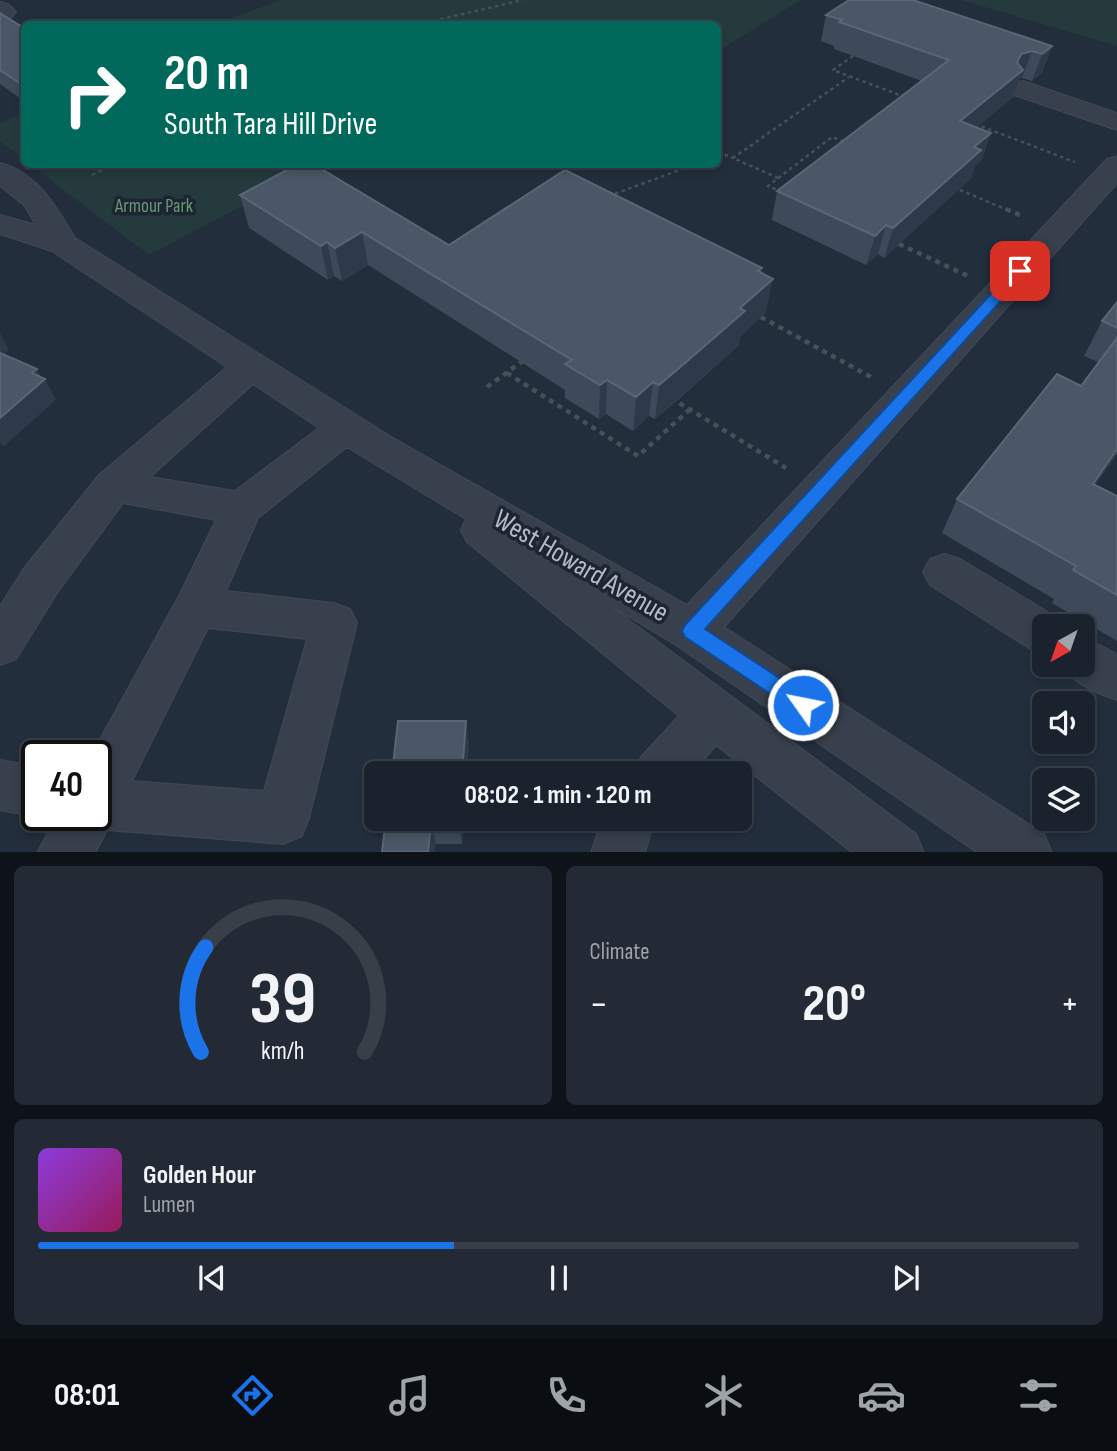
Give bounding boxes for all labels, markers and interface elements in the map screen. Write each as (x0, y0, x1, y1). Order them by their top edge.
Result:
text: 20 m (164, 45, 249, 104)
icon: right (49, 49, 140, 140)
text: South Tara Hill Drive (164, 105, 377, 144)
park label: Armour Park (114, 195, 194, 218)
pin (990, 241, 1050, 301)
icon: arrive (1001, 252, 1039, 290)
street label: West Howard Avenue (488, 503, 674, 629)
north arrow (1032, 614, 1096, 677)
map controls (1032, 614, 1095, 831)
position arrow (766, 668, 840, 742)
button: sound (1032, 691, 1095, 754)
speed limit sign: 40 (21, 740, 112, 831)
button: layers (1032, 768, 1095, 831)
text: 08:02 · 1 min · 120 m (465, 780, 651, 811)
text: Climate (590, 938, 649, 966)
text: 39 (249, 956, 316, 1044)
text: 20° (802, 973, 866, 1036)
text: − (590, 982, 608, 1027)
text: + (1060, 982, 1079, 1027)
text: km/h (261, 1035, 304, 1066)
text: Golden Hour (143, 1160, 256, 1191)
text: Lumen (143, 1191, 195, 1219)
icon: previous (193, 1259, 231, 1297)
icon: pause (540, 1259, 578, 1297)
icon: next (887, 1259, 925, 1297)
icon: directions (228, 1371, 277, 1420)
icon: music (385, 1371, 434, 1420)
icon: phone (542, 1371, 591, 1420)
icon: climate (699, 1371, 748, 1420)
icon: car (857, 1371, 906, 1420)
icon: filters (1014, 1371, 1063, 1420)
text: 08:01 (54, 1376, 119, 1415)

